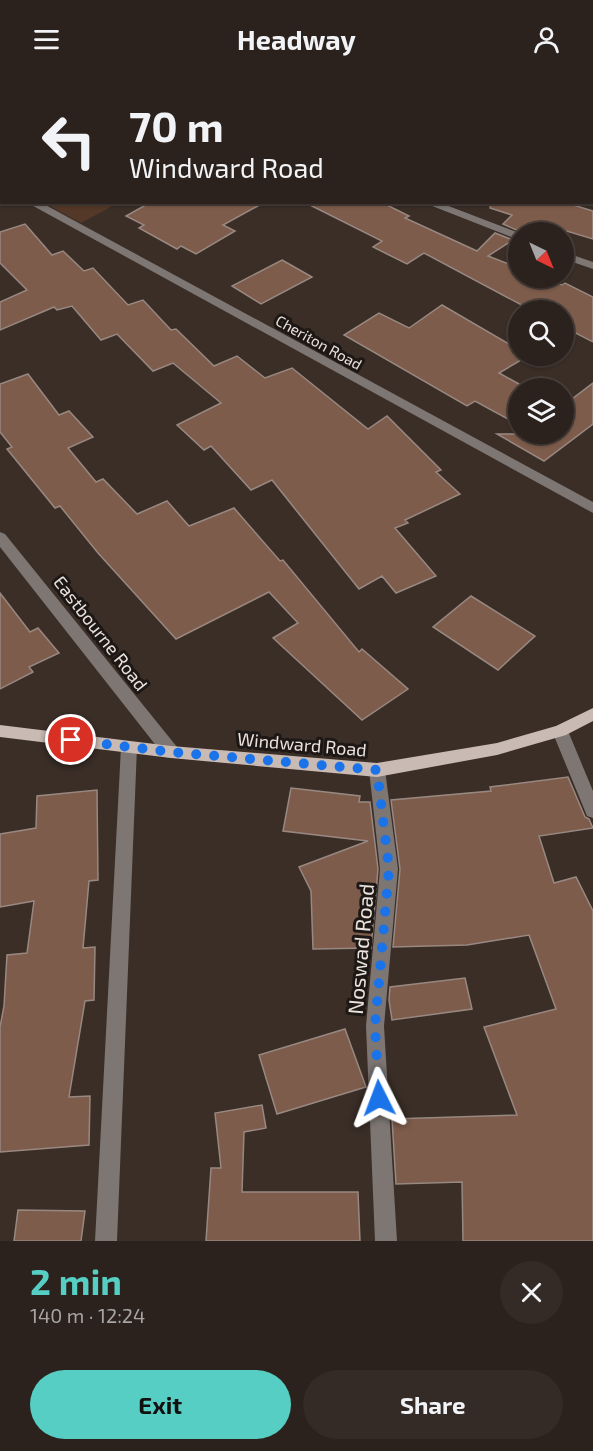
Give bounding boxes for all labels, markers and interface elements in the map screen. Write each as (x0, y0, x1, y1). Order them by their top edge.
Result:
icon: menu (30, 23, 63, 56)
text: Headway (237, 23, 356, 55)
icon: person (530, 23, 563, 56)
text: 70 m (129, 100, 224, 150)
icon: left (30, 102, 108, 180)
text: Windward Road (129, 151, 324, 183)
north arrow (508, 222, 574, 288)
map controls (508, 222, 574, 444)
button: search (508, 300, 574, 366)
street label: Cheriton Road (273, 311, 365, 373)
button: layers (508, 378, 574, 444)
street label: Eastbourne Road (49, 571, 153, 695)
pin (45, 714, 96, 765)
icon: arrive (54, 723, 87, 756)
street label: Windward Road (236, 727, 368, 761)
street label: Noswad Road (342, 883, 378, 1015)
position arrow (347, 1066, 411, 1130)
text: 2 min (30, 1259, 122, 1302)
button: close (500, 1261, 563, 1324)
text: 140 m · 12:24 (30, 1303, 145, 1327)
button: Exit (30, 1370, 291, 1439)
button: Share (303, 1370, 563, 1439)

